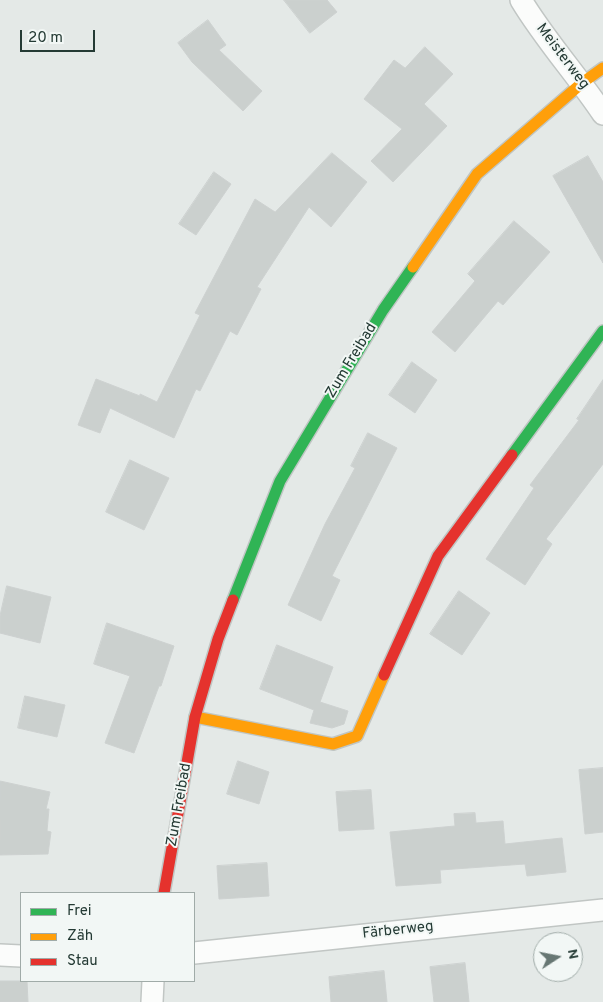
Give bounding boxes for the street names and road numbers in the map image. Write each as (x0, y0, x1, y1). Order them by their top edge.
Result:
street label: Meisterweg (531, 21, 593, 93)
street label: Zum Freibad (323, 320, 381, 402)
street label: Zum Freibad (164, 762, 196, 848)
street label: Färberweg (361, 918, 435, 944)

